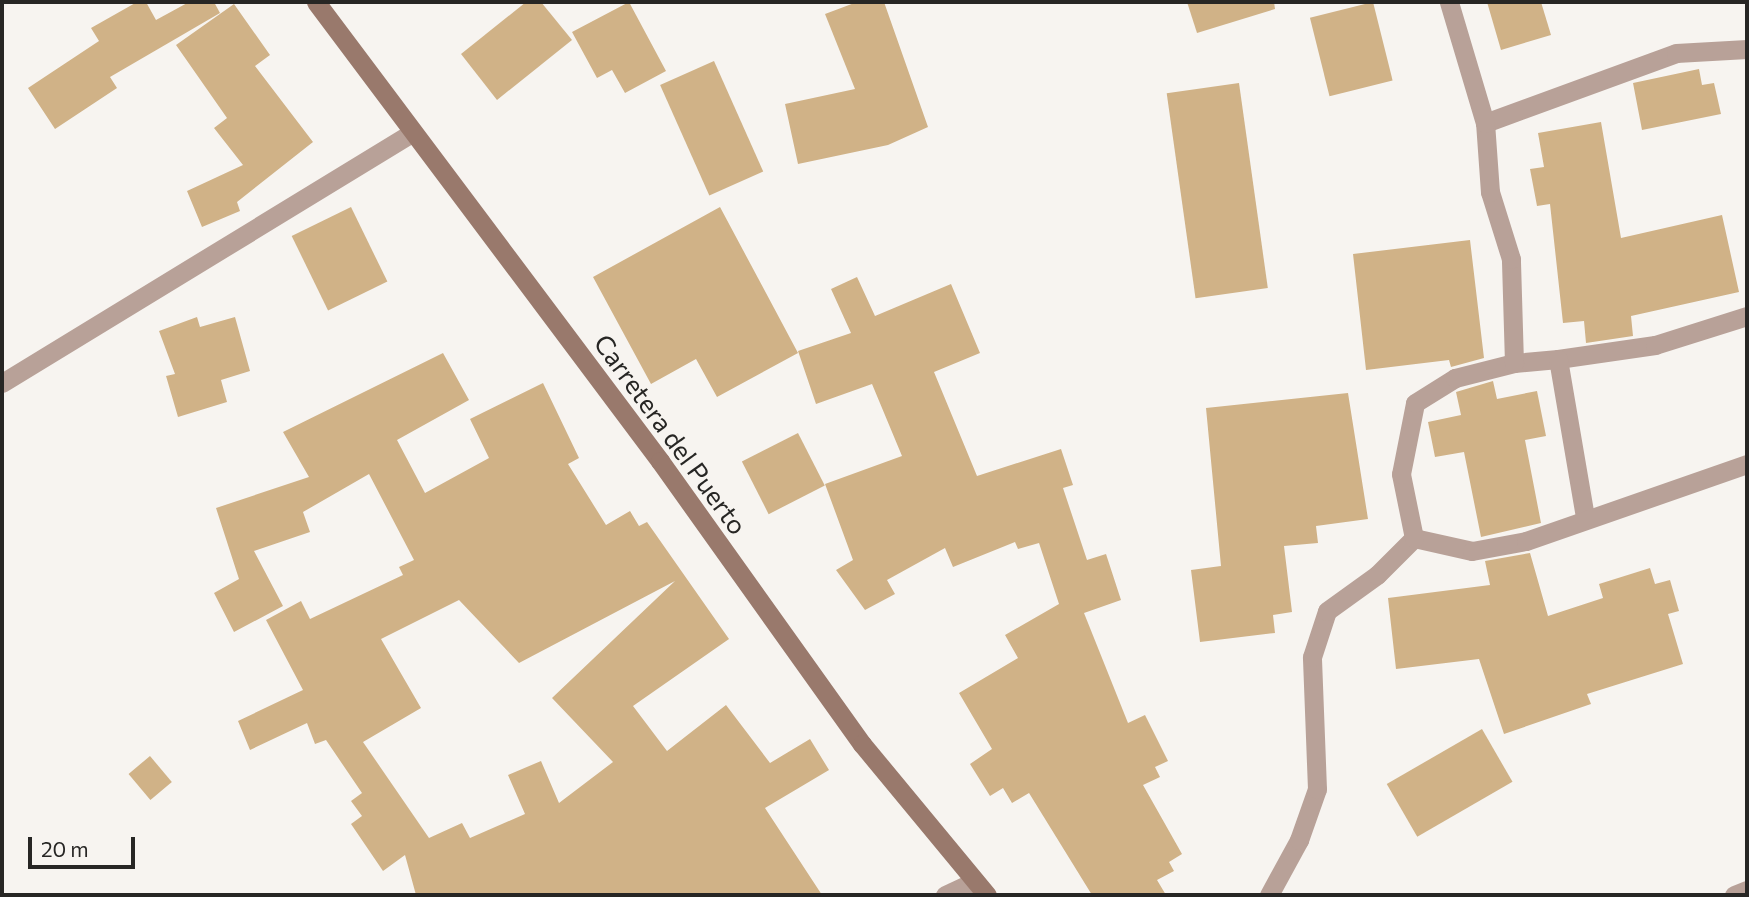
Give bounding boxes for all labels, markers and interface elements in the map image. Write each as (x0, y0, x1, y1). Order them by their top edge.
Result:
street label: Carretera del Puerto (588, 328, 754, 540)
scale bar (32, 824, 138, 868)
text: 20 m (41, 836, 89, 861)

